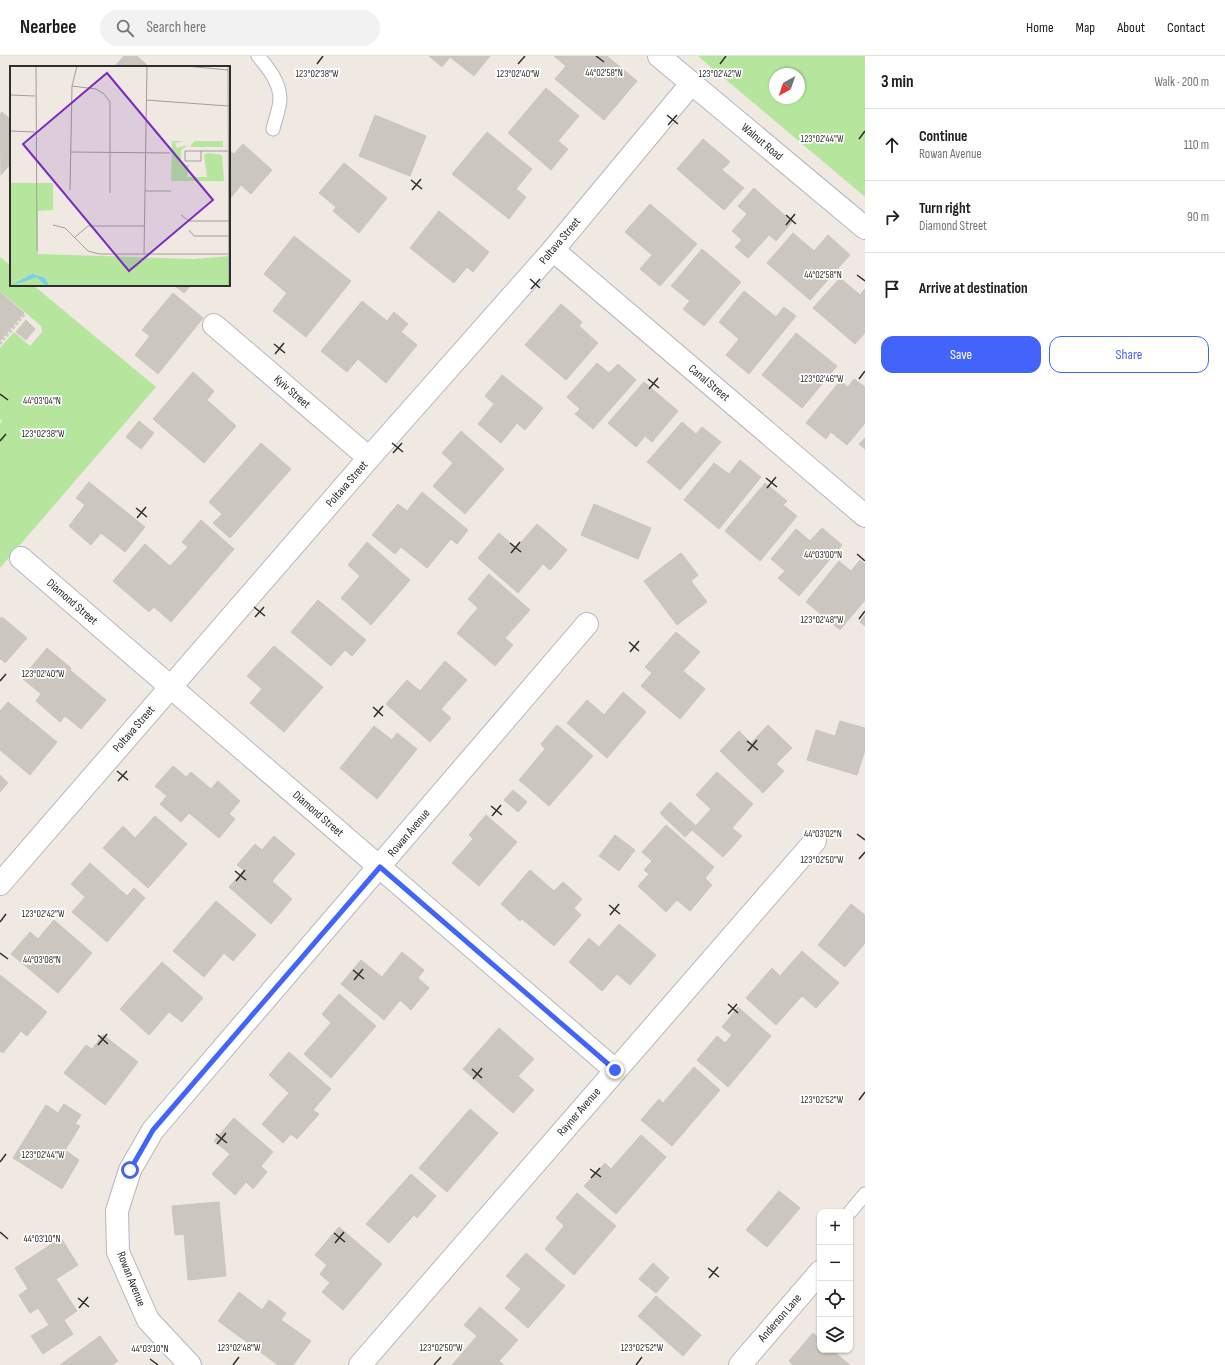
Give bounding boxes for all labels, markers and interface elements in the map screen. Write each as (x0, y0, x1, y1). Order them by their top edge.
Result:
search box (100, 10, 380, 46)
text: Nearbee (20, 16, 76, 39)
icon: search (114, 17, 136, 39)
text: Search here (146, 18, 206, 37)
text: Home (1026, 19, 1054, 36)
text: Map (1076, 19, 1095, 36)
text: About (1117, 19, 1145, 36)
text: Contact (1167, 19, 1205, 36)
inset map (10, 66, 230, 286)
text: 44°02'58"N (585, 67, 623, 79)
text: 123°02'38"W (296, 68, 339, 80)
text: 123°02'40"W (496, 68, 540, 80)
text: 123°02'42"W (699, 68, 742, 80)
north arrow (769, 68, 805, 104)
text: 3 min (881, 72, 914, 92)
text: Walk · 200 m (1154, 74, 1209, 90)
street label: Walnut Road (738, 120, 786, 164)
text: Continue (919, 127, 968, 146)
text: 123°02'44"W (801, 133, 844, 145)
icon: ahead (881, 134, 903, 156)
text: 110 m (1184, 137, 1209, 153)
text: Rowan Avenue (919, 146, 982, 162)
text: Turn right (919, 199, 971, 218)
icon: right (881, 206, 903, 228)
text: 90 m (1187, 209, 1209, 225)
street label: Poltava Street (536, 214, 584, 268)
text: Diamond Street (919, 218, 987, 234)
text: 44°02'58"N (804, 269, 842, 281)
icon: arrive (881, 278, 903, 300)
text: Arrive at destination (919, 279, 1028, 298)
button: Save (881, 336, 1041, 373)
button: Share (1049, 336, 1209, 373)
street label: Canal Street (685, 361, 733, 405)
street label: Kyiv Street (271, 372, 314, 412)
text: 123°02'46"W (800, 373, 844, 385)
text: 44°03'04"N (23, 395, 61, 407)
text: 123°02'38"W (22, 428, 65, 440)
street label: Poltava Street (323, 457, 371, 510)
text: 44°03'00"N (804, 549, 842, 561)
street label: Diamond Street (43, 576, 101, 628)
text: 123°02'48"W (800, 614, 844, 626)
text: 123°02'40"W (21, 668, 65, 680)
street label: Poltava Street (110, 702, 158, 755)
street label: Diamond Street (289, 788, 347, 840)
street label: Rowan Avenue (385, 806, 433, 860)
text: 44°03'02"N (804, 828, 842, 840)
text: 123°02'50"W (801, 854, 844, 866)
text: 123°02'42"W (22, 908, 65, 920)
text: 44°03'08"N (23, 954, 61, 966)
route end (606, 1061, 624, 1079)
street label: Rayner Avenue (554, 1085, 604, 1139)
text: 123°02'52"W (801, 1094, 844, 1106)
text: 123°02'44"W (22, 1149, 65, 1161)
route start (121, 1161, 139, 1179)
map controls (817, 1209, 853, 1353)
button: + (817, 1209, 853, 1245)
text: 44°03'10"N (23, 1233, 61, 1245)
button: − (817, 1245, 853, 1281)
street label: Rowan Avenue (113, 1249, 149, 1309)
button: locate (817, 1281, 853, 1317)
street label: Anderson Lane (754, 1291, 805, 1346)
button: layers (817, 1317, 853, 1353)
text: 123°02'48"W (217, 1342, 261, 1354)
text: 123°02'50"W (420, 1342, 463, 1354)
text: 123°02'52"W (621, 1342, 664, 1354)
text: 44°03'10"N (131, 1343, 169, 1355)

